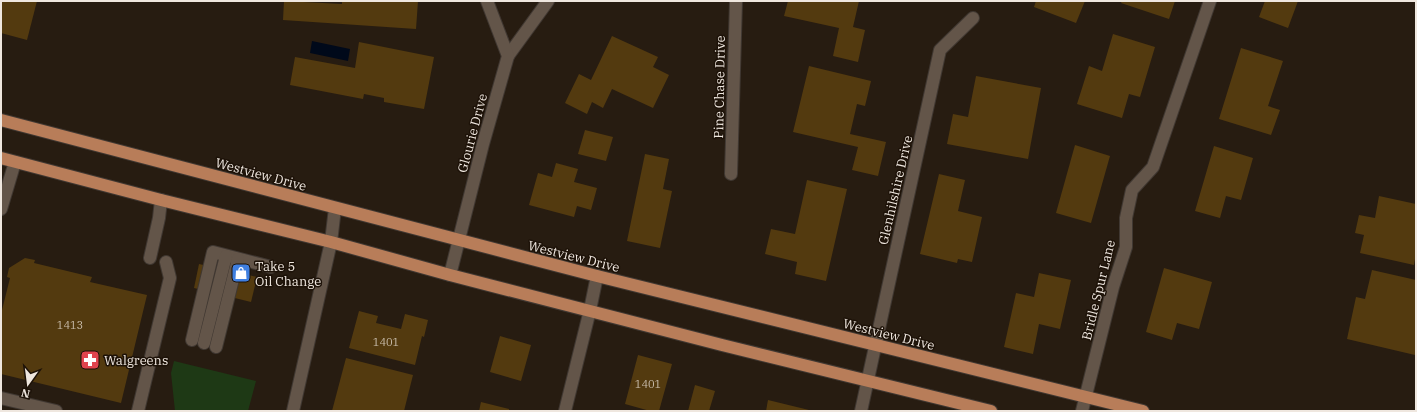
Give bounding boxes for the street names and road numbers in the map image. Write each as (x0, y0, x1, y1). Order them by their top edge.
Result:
street label: Pine Chase Drive (710, 35, 729, 139)
street label: Glourie Drive (454, 92, 491, 175)
street label: Glenhilshire Drive (875, 134, 916, 246)
street label: Westview Drive (213, 154, 308, 195)
street label: Westview Drive (526, 237, 621, 276)
street label: Bridle Spur Lane (1078, 238, 1119, 342)
street label: Westview Drive (841, 315, 936, 354)

